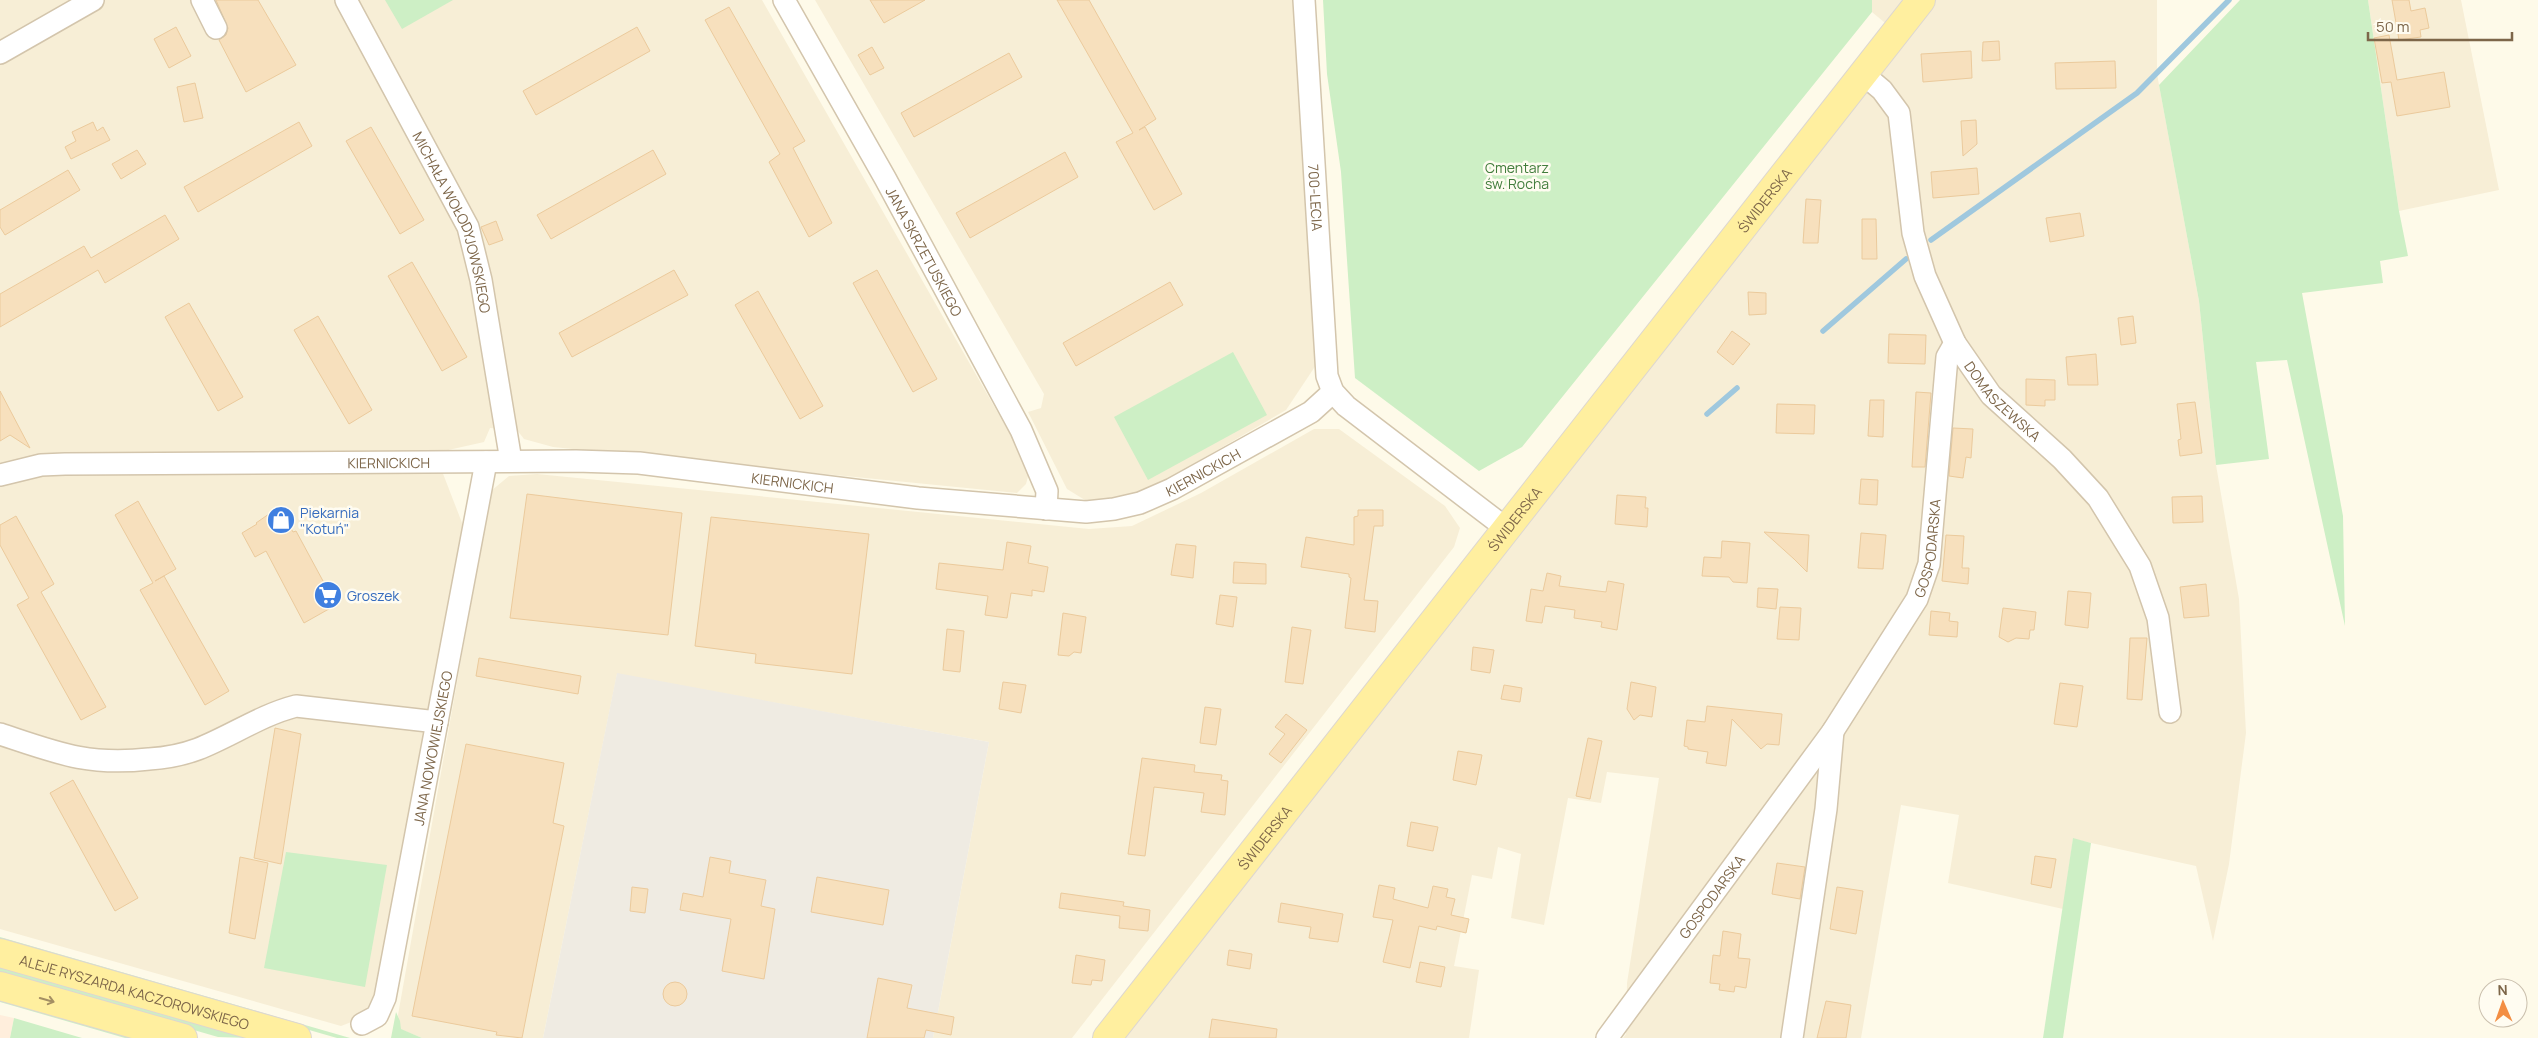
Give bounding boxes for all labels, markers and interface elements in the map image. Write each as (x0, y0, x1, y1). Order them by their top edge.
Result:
scale bar (2368, 10, 2512, 42)
text: 50 m (2376, 16, 2410, 37)
street label: MICHAŁA WOŁODYJOWSKIEGO (409, 128, 496, 314)
park label: Cmentarz św. Rocha (1485, 158, 1549, 193)
street label: 700-LECIA (1305, 164, 1328, 232)
street label: ŚWIDERSKA (1733, 164, 1796, 236)
street label: JANA SKRZETUSKIEGO (882, 183, 967, 319)
street label: DOMASZEWSKA (1961, 357, 2045, 445)
street label: KIERNICKICH (1163, 444, 1243, 500)
street label: KIERNICKICH (347, 452, 430, 472)
street label: KIERNICKICH (750, 468, 835, 497)
street label: ŚWIDERSKA (1483, 482, 1546, 555)
street label: GOSPODARSKA (1909, 498, 1944, 600)
place label: Piekarnia "Kotuń" (300, 503, 359, 538)
shop icon: Piekarnia "Kotuń" (266, 505, 296, 535)
supermarket icon: Groszek (313, 580, 343, 610)
place label: Groszek (347, 586, 400, 605)
street label: JANA NOWOWIEJSKIEGO (408, 669, 456, 827)
street label: ŚWIDERSKA (1233, 801, 1296, 874)
street label: GOSPODARSKA (1674, 850, 1749, 942)
street label: ALEJE RYSZARDA KACZOROWSKIEGO (18, 950, 252, 1033)
north arrow (2478, 978, 2528, 1028)
text: N (2497, 980, 2508, 999)
one-way arrow (38, 995, 54, 1005)

